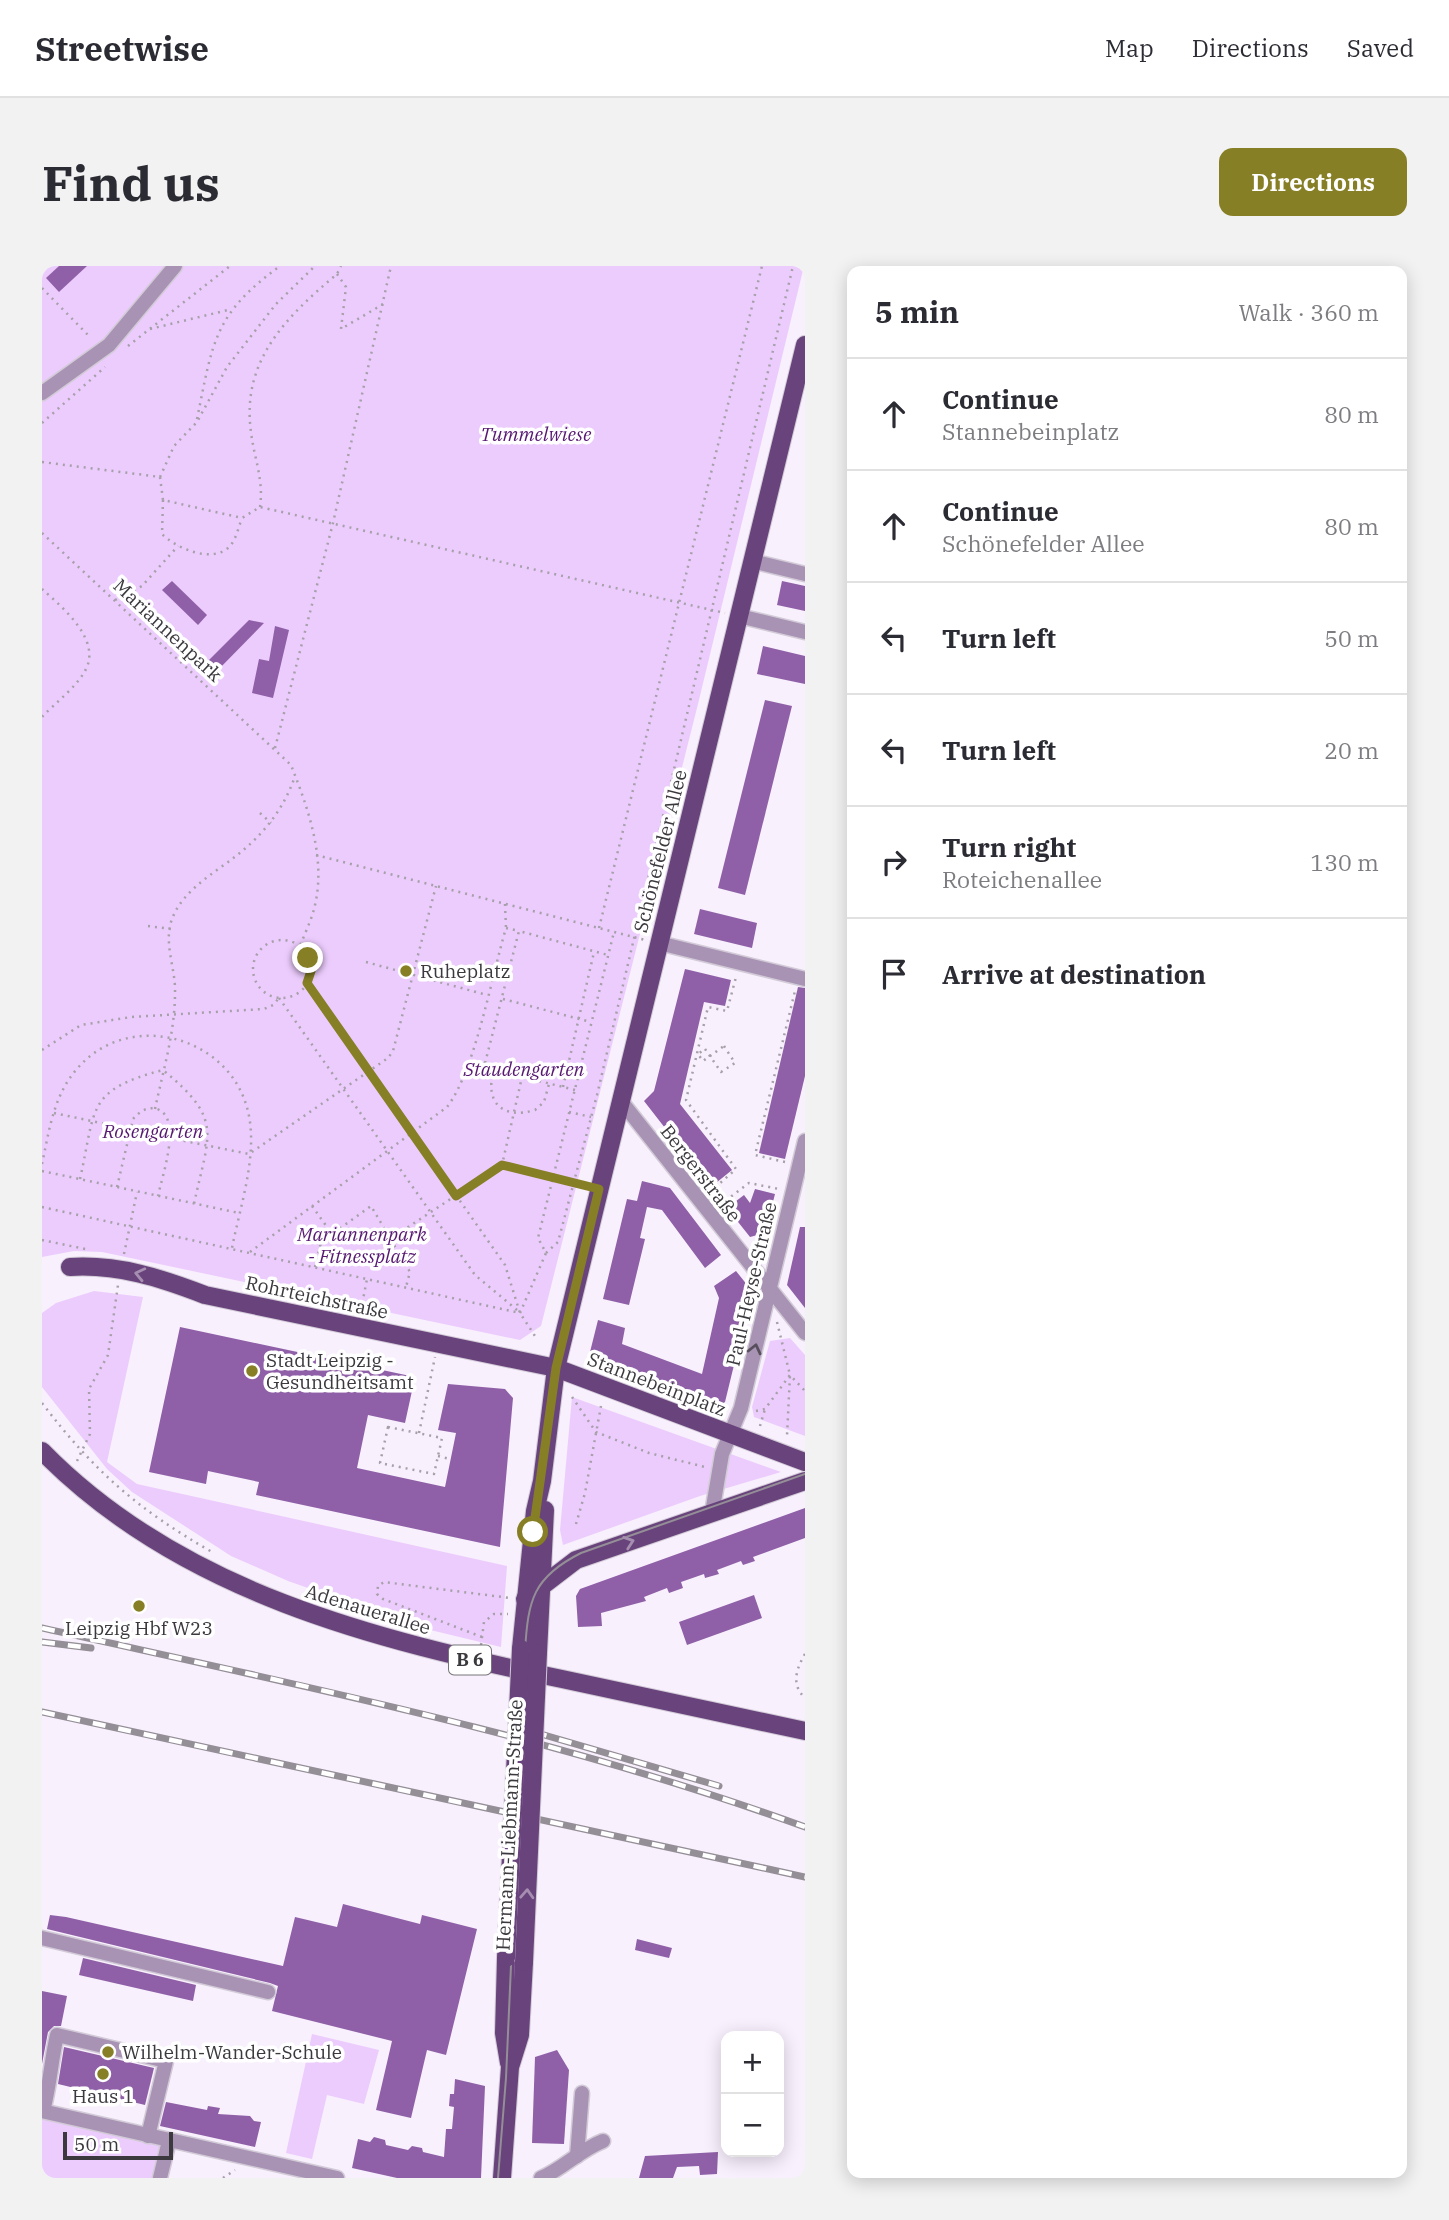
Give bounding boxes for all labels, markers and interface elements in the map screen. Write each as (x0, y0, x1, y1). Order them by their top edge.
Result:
text: Streetwise (35, 27, 209, 70)
text: Map (1105, 32, 1154, 64)
text: Directions (1192, 32, 1309, 64)
text: Saved (1347, 32, 1414, 64)
button: Directions (1219, 148, 1407, 216)
text: Find us (42, 151, 220, 214)
text: 5 min (875, 292, 959, 331)
text: Walk · 360 m (1238, 297, 1379, 327)
text: Continue (942, 382, 1059, 416)
icon: ahead (875, 395, 913, 433)
text: 80 m (1324, 399, 1379, 429)
text: Stannebeinplatz (942, 416, 1119, 446)
park label: Tummelwiese (481, 422, 592, 446)
text: Continue (942, 494, 1059, 528)
icon: ahead (875, 507, 913, 545)
text: 80 m (1324, 511, 1379, 541)
text: Schönefelder Allee (942, 528, 1145, 558)
street label: Mariannenpark (109, 573, 227, 687)
icon: left (875, 619, 913, 657)
text: Turn left (942, 621, 1056, 655)
text: 50 m (1324, 623, 1379, 653)
icon: left (875, 731, 913, 769)
text: Turn left (942, 733, 1056, 767)
text: 20 m (1324, 735, 1379, 765)
street label: Schönefelder Allee (628, 767, 692, 935)
text: Turn right (942, 830, 1076, 864)
icon: right (875, 843, 913, 881)
text: 130 m (1310, 847, 1379, 877)
text: Roteichenallee (942, 864, 1102, 894)
route end (292, 942, 323, 973)
icon: arrive (875, 955, 913, 993)
text: Arrive at destination (942, 957, 1206, 991)
place label: Ruheplatz (420, 959, 510, 983)
marker: Ruheplatz (398, 963, 414, 979)
park label: Staudengarten (463, 1057, 585, 1081)
park label: Rosengarten (102, 1119, 203, 1143)
street label: Bergerstraße (655, 1119, 747, 1227)
street label: Paul-Heyse-Straße (720, 1200, 782, 1368)
park label: Mariannenpark - Fitnessplatz (296, 1222, 428, 1268)
one-way arrow (134, 1267, 146, 1282)
street label: Rohrteichstraße (243, 1270, 391, 1324)
one-way arrow (747, 1343, 761, 1355)
street label: Stannebeinplatz (584, 1347, 730, 1421)
place label: Stadt Leipzig - Gesundheitsamt (266, 1348, 414, 1394)
marker: Stadt Leipzig - Gesundheitsamt (244, 1363, 260, 1379)
route start (517, 1516, 548, 1547)
one-way arrow (622, 1535, 634, 1550)
street label: Adenauerallee (303, 1579, 433, 1639)
marker: Leipzig Hbf W23 (131, 1598, 147, 1614)
place label: Leipzig Hbf W23 (65, 1616, 213, 1640)
road number: B 6 (449, 1646, 491, 1674)
street label: Hermann-Liebmann-Straße (490, 1699, 528, 1951)
one-way arrow (520, 1888, 535, 1899)
map controls (721, 2031, 784, 2157)
button: + (721, 2031, 784, 2094)
place label: Wilhelm-Wander-Schule (122, 2040, 342, 2064)
marker: Wilhelm-Wander-Schule (100, 2044, 116, 2060)
marker: Haus 1 (95, 2066, 111, 2082)
place label: Haus 1 (72, 2084, 134, 2108)
button: − (721, 2094, 784, 2157)
scale bar (63, 2129, 173, 2161)
text: 50 m (74, 2132, 119, 2156)

